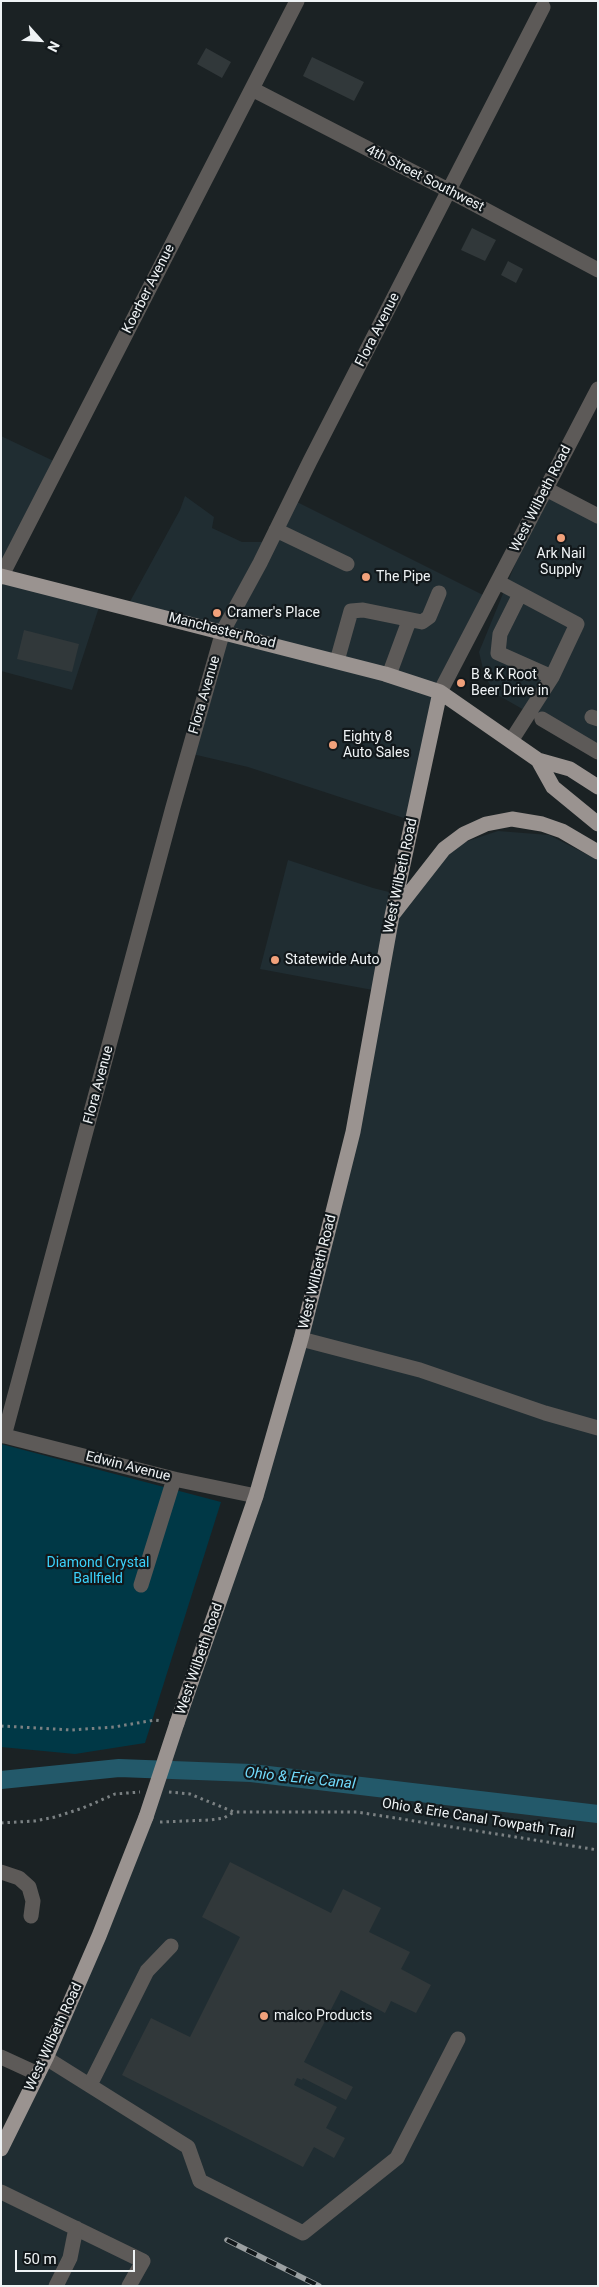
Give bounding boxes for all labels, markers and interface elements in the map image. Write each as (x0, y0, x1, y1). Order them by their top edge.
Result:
north arrow (15, 15, 65, 65)
text: N (44, 39, 63, 55)
street label: 4th Street Southwest (363, 142, 487, 216)
street label: Koerber Avenue (119, 242, 179, 336)
street label: Flora Avenue (352, 290, 404, 370)
street label: West Wilbeth Road (507, 443, 575, 555)
marker: Ark Nail Supply (555, 532, 567, 544)
place label: Ark Nail Supply (537, 546, 585, 578)
place label: The Pipe (376, 569, 430, 585)
marker: The Pipe (360, 571, 372, 583)
place label: Cramer's Place (227, 605, 320, 621)
marker: Cramer's Place (211, 607, 223, 619)
street label: Manchester Road (167, 610, 277, 652)
street label: Flora Avenue (186, 654, 224, 736)
place label: B & K Root Beer Drive in (471, 667, 549, 700)
marker: B & K Root Beer Drive in (455, 677, 467, 689)
place label: Eighty 8 Auto Sales (343, 729, 410, 762)
marker: Eighty 8 Auto Sales (327, 739, 339, 751)
street label: West Wilbeth Road (381, 817, 421, 935)
place label: Statewide Auto (285, 952, 379, 968)
marker: Statewide Auto (269, 954, 281, 966)
street label: Flora Avenue (80, 1044, 118, 1126)
street label: West Wilbeth Road (296, 1213, 340, 1331)
street label: Edwin Avenue (84, 1448, 172, 1486)
park label: Diamond Crystal Ballfield (47, 1555, 149, 1588)
street label: West Wilbeth Road (173, 1601, 227, 1717)
water label: Ohio & Erie Canal (244, 1764, 356, 1794)
street label: Ohio & Erie Canal Towpath Trail (381, 1795, 575, 1843)
street label: West Wilbeth Road (22, 1980, 86, 2094)
place label: malco Products (274, 2008, 372, 2024)
marker: malco Products (258, 2010, 270, 2022)
scale bar (18, 2240, 138, 2272)
text: 50 m (23, 2250, 57, 2268)

